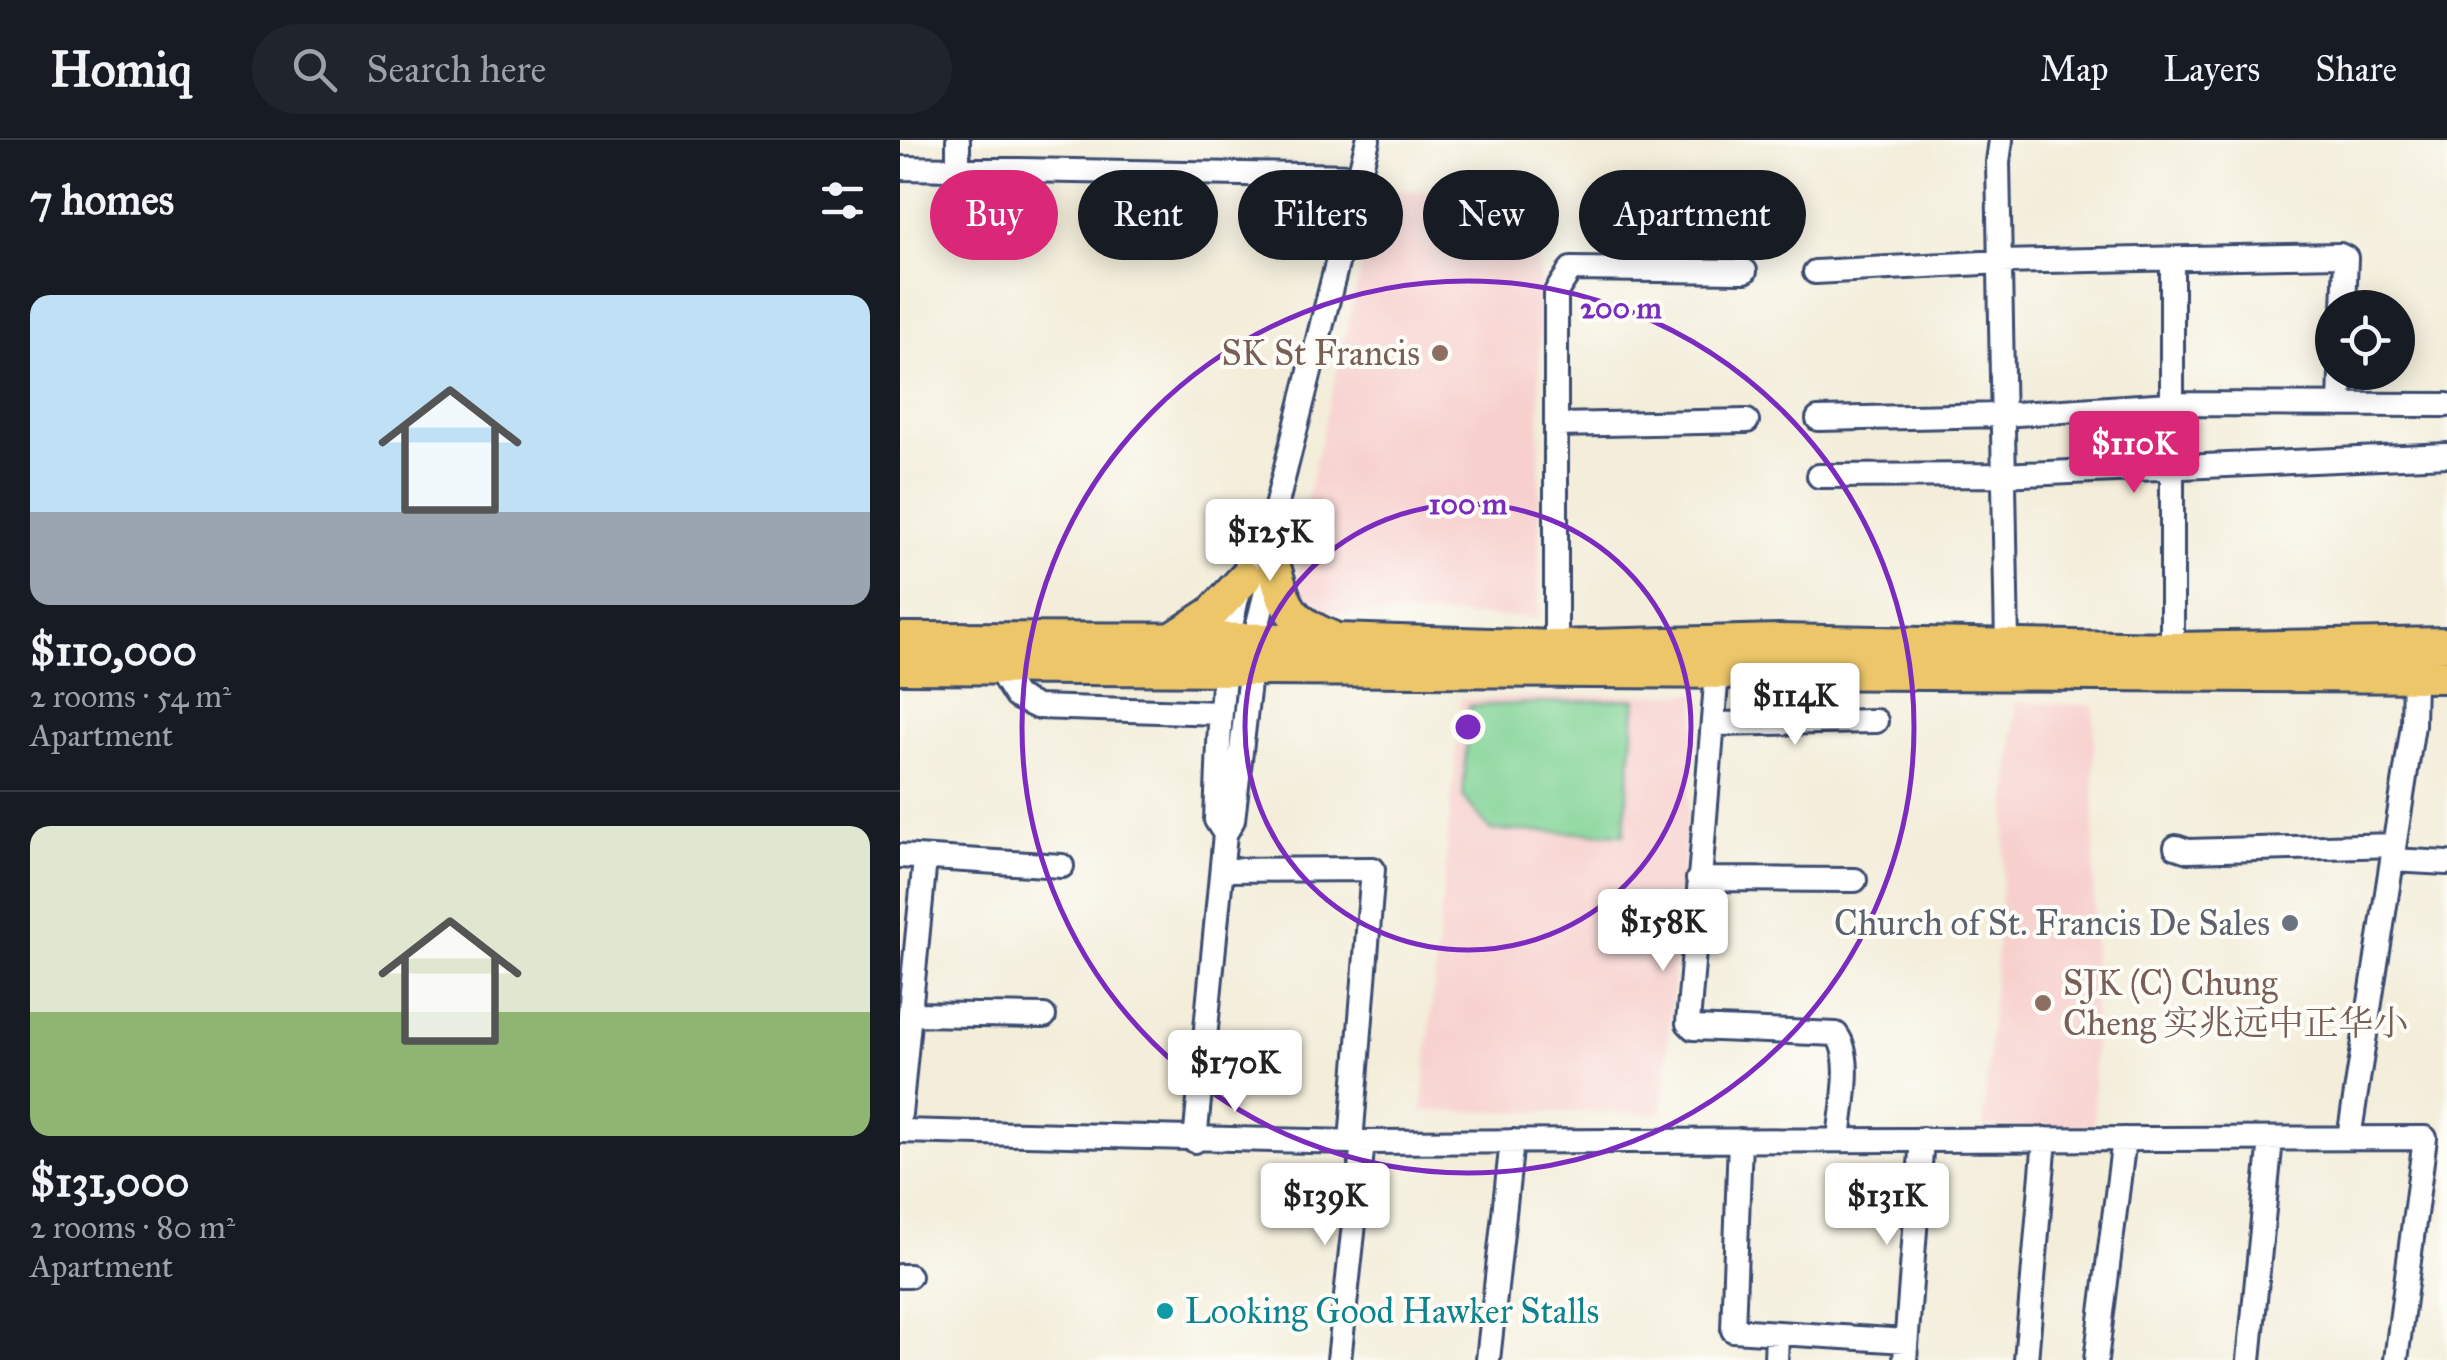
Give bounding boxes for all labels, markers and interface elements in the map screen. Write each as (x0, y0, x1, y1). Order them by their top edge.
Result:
search box (252, 24, 952, 114)
text: Homiq (50, 40, 192, 99)
icon: search (287, 42, 342, 97)
text: Search here (367, 46, 546, 92)
text: Map (2040, 48, 2108, 91)
text: Layers (2163, 48, 2260, 91)
text: Share (2315, 48, 2397, 91)
chip: Buy (930, 170, 1058, 260)
chip: Rent (1078, 170, 1218, 260)
chip: Filters (1238, 170, 1403, 260)
chip: New (1423, 170, 1559, 260)
chip: Apartment (1579, 170, 1806, 260)
icon: filters (815, 173, 870, 228)
text: 7 homes (30, 174, 174, 226)
text: 200 m (1580, 290, 1662, 326)
map controls (2315, 290, 2415, 390)
button: locate (2315, 290, 2415, 390)
place label: SK St Francis (1221, 332, 1420, 375)
marker: SK St Francis (1429, 342, 1451, 364)
icon: home (360, 360, 540, 540)
pin: $110K (2064, 411, 2204, 496)
text: $110K (2091, 424, 2177, 463)
text: 100 m (1429, 486, 1508, 522)
pin: $125K (1200, 499, 1340, 584)
text: $125K (1228, 512, 1312, 551)
text: $110,000 (30, 625, 197, 677)
pin: $114K (1725, 663, 1865, 748)
text: $114K (1752, 676, 1838, 715)
text: 2 rooms · 54 m² (30, 677, 231, 716)
centre of rings (1450, 709, 1486, 745)
text: Apartment (30, 716, 173, 755)
pin: $158K (1593, 889, 1733, 974)
icon: home (360, 891, 540, 1071)
text: $158K (1620, 902, 1706, 941)
place label: Church of St. Francis De Sales (1834, 902, 2270, 945)
marker: Church of St. Francis De Sales (2279, 912, 2301, 934)
place label: SJK (C) Chung Cheng 实兆远中正华小 (2063, 962, 2409, 1045)
marker: SJK (C) Chung Cheng 实兆远中正华小 (2032, 992, 2054, 1014)
pin: $170K (1165, 1030, 1305, 1115)
text: $170K (1190, 1043, 1280, 1082)
text: $131,000 (30, 1156, 189, 1208)
pin: $139K (1255, 1163, 1395, 1248)
pin: $131K (1817, 1163, 1957, 1248)
text: $139K (1283, 1176, 1367, 1215)
text: $131K (1847, 1176, 1927, 1215)
text: 2 rooms · 80 m² (30, 1208, 235, 1247)
text: Apartment (30, 1247, 173, 1286)
place label: Looking Good Hawker Stalls (1185, 1290, 1599, 1333)
marker: Looking Good Hawker Stalls (1154, 1300, 1176, 1322)

